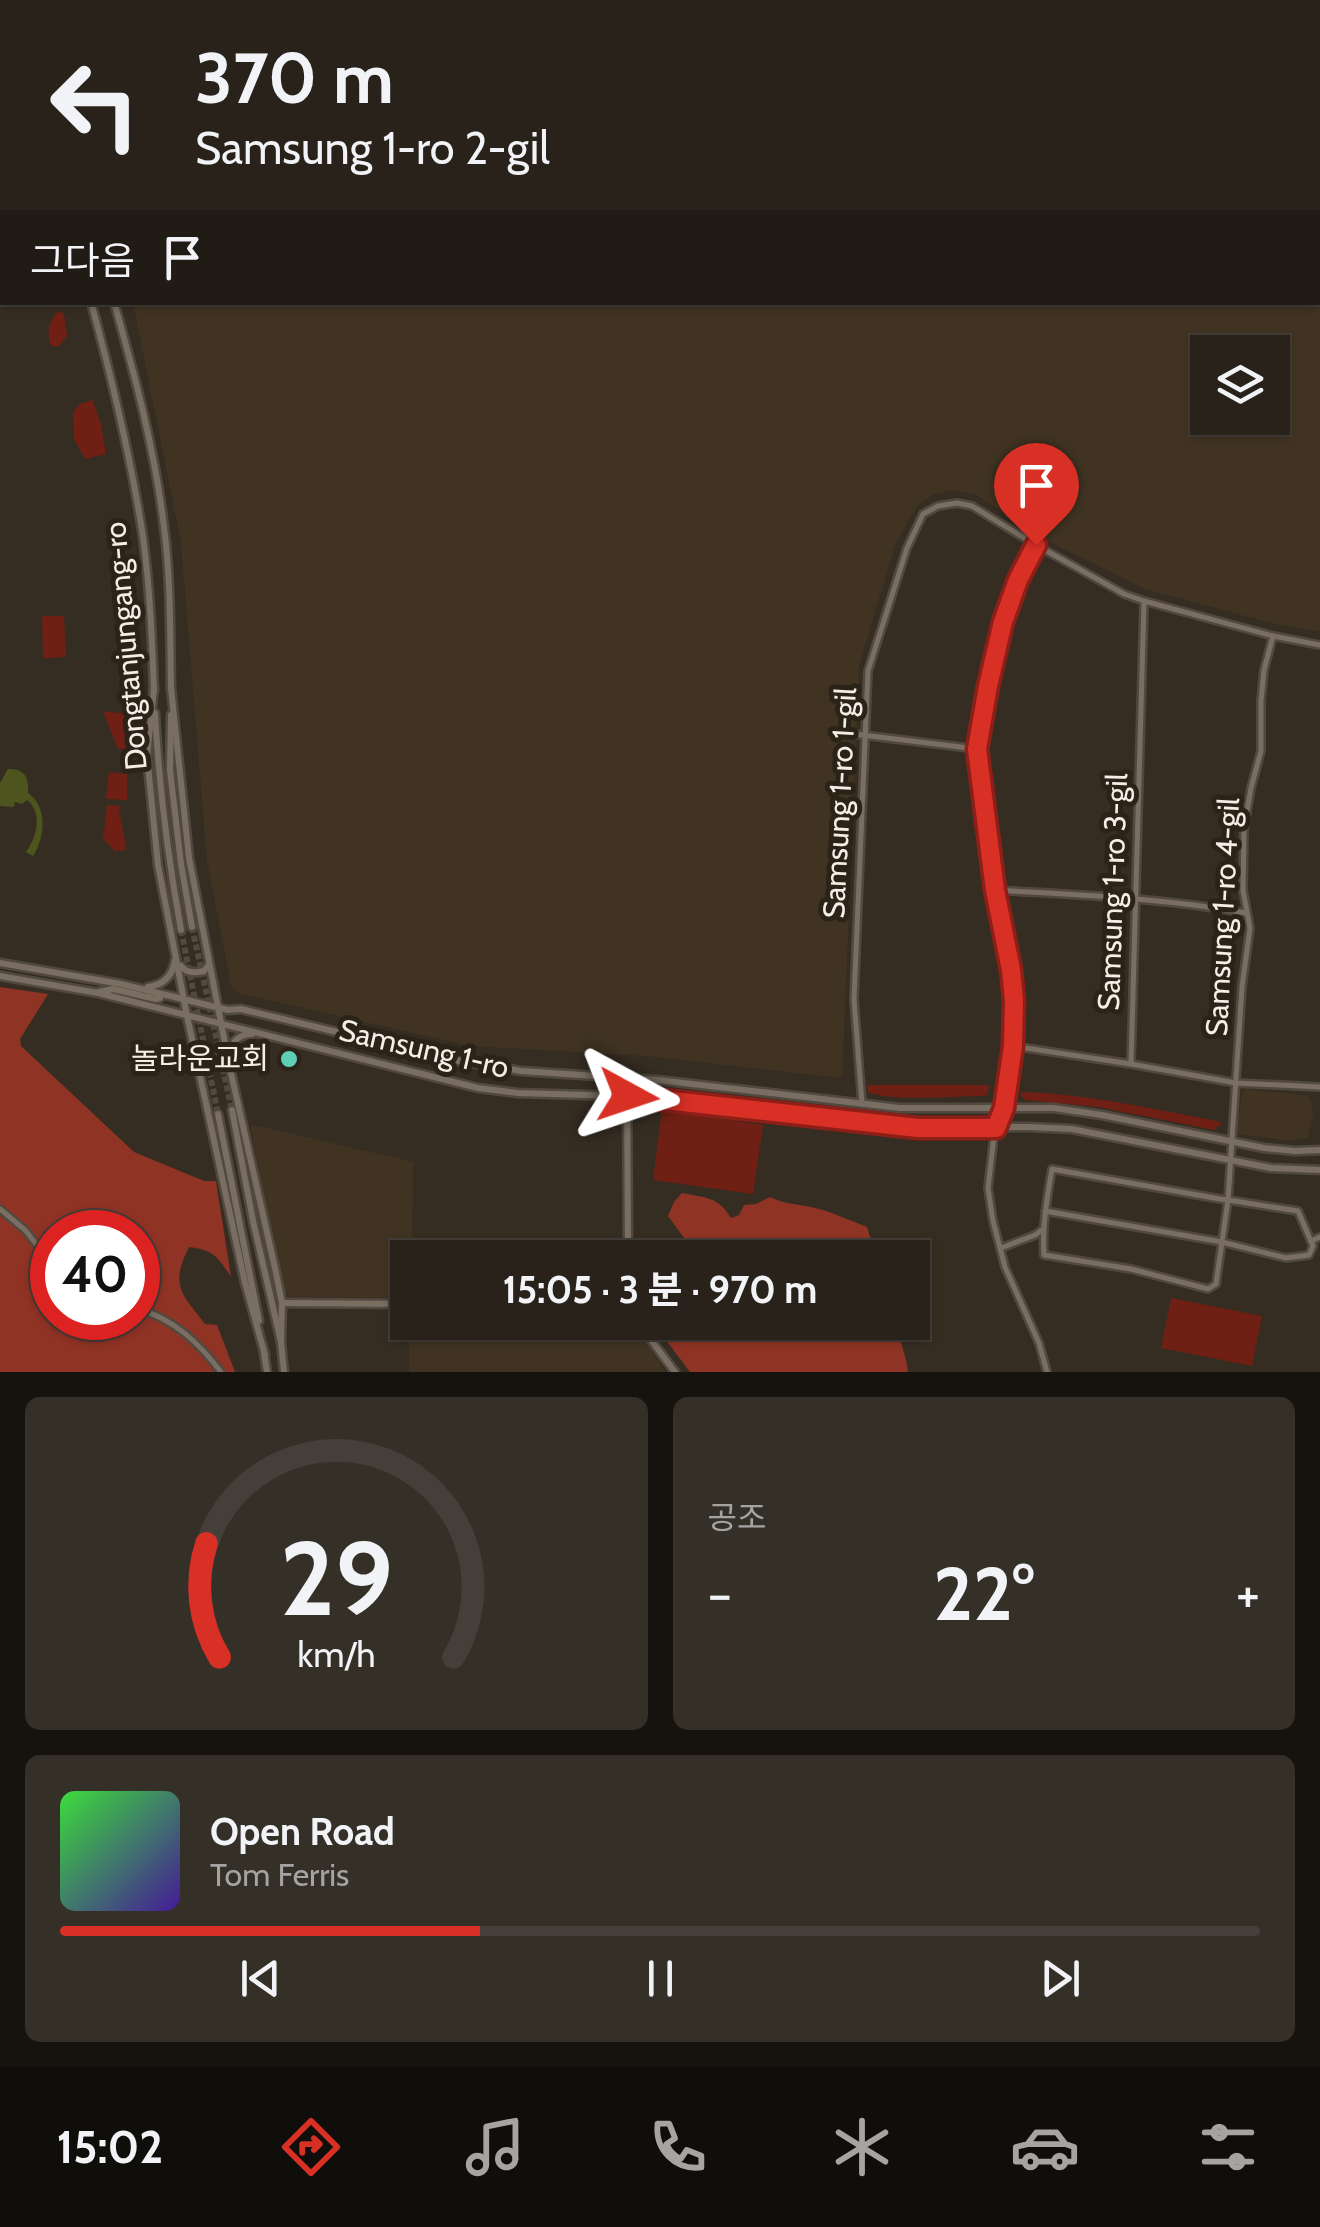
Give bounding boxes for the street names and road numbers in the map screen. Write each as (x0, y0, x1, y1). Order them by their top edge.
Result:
street label: Dongtanjungang-ro (96, 520, 155, 772)
street label: Samsung 1-ro 1-gil (815, 687, 864, 919)
street label: Samsung 1-ro 3-gil (1090, 773, 1135, 1011)
street label: Samsung 1-ro 4-gil (1198, 797, 1247, 1037)
street label: Samsung 1-ro (336, 1011, 513, 1086)

